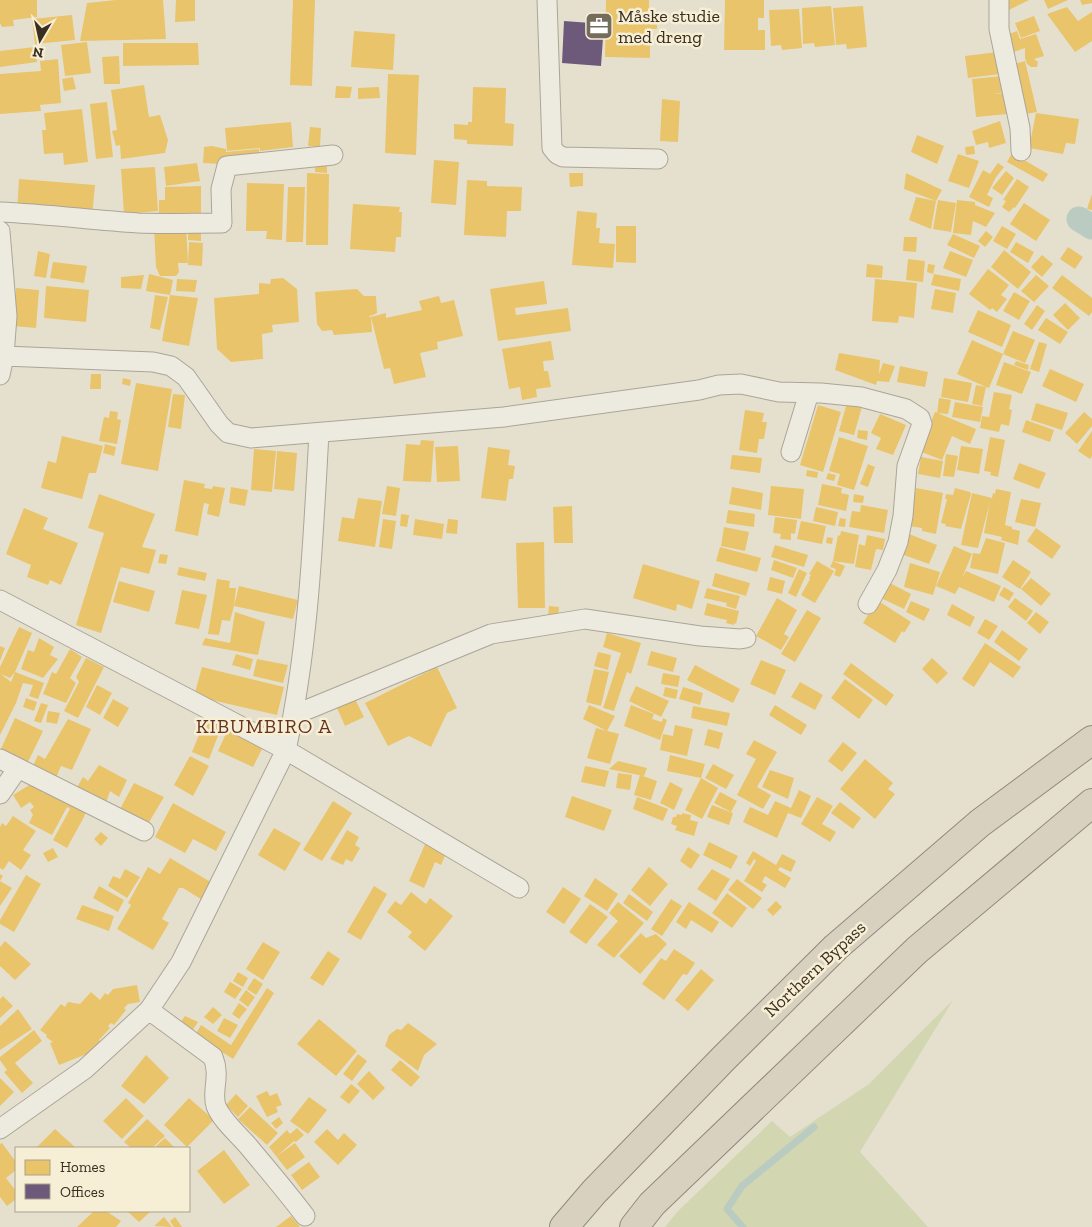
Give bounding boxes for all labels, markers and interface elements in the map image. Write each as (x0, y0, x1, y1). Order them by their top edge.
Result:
place label: Måske studie med dreng (618, 5, 720, 48)
office icon: Måske studie med dreng (584, 11, 614, 41)
north arrow (15, 15, 65, 65)
text: N (31, 43, 45, 62)
district label: KIBUMBIRO A (196, 714, 332, 738)
street label: Northern Bypass (760, 916, 871, 1022)
legend (15, 1147, 190, 1212)
text: Homes (60, 1158, 105, 1176)
text: Offices (60, 1183, 104, 1201)

